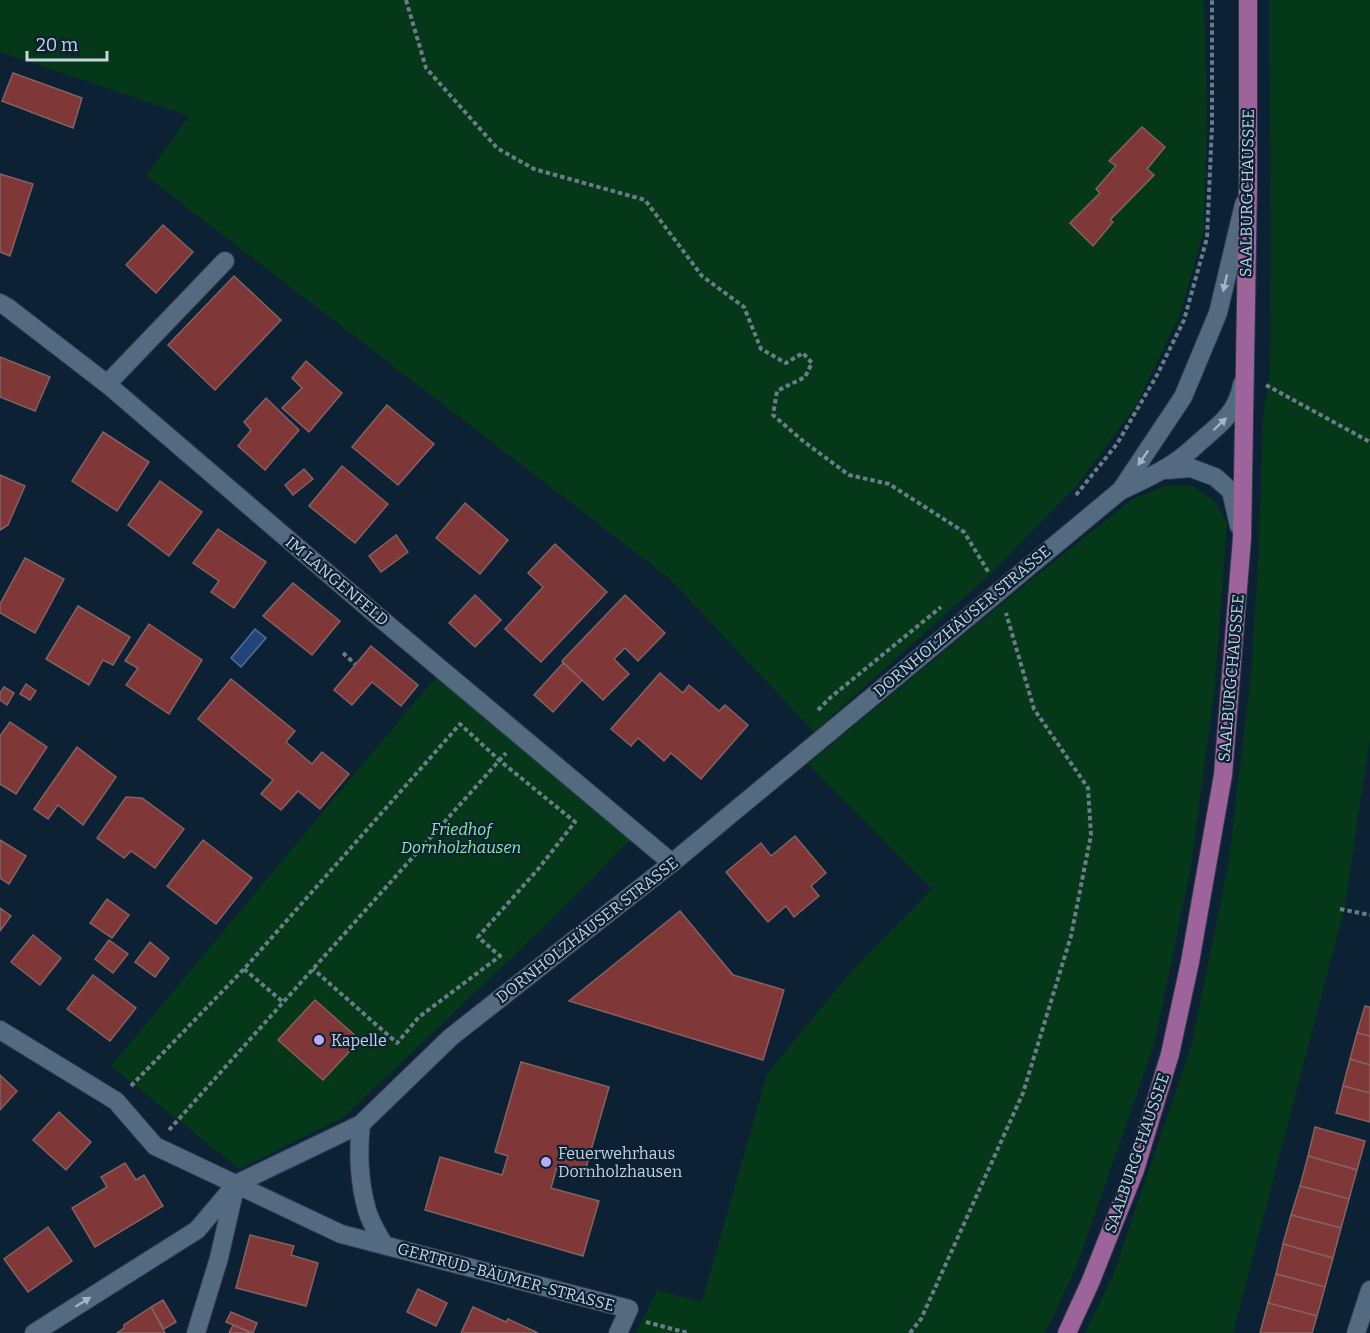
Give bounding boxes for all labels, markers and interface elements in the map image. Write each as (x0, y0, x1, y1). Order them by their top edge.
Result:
scale bar (27, 24, 106, 62)
text: 20 m (36, 34, 78, 56)
street label: SAALBURGCHAUSSEE (1236, 109, 1258, 277)
one-way arrow (1220, 274, 1230, 292)
one-way arrow (1213, 417, 1228, 431)
one-way arrow (1137, 450, 1149, 466)
street label: IM LANGENFELD (282, 532, 392, 630)
street label: DORNHOLZHÄUSER STRASSE (870, 541, 1054, 701)
street label: SAALBURGCHAUSSEE (1214, 593, 1248, 763)
park label: Friedhof Dornholzhausen (401, 820, 521, 857)
street label: DORNHOLZHÄUSER STRASSE (492, 853, 682, 1007)
place label: Kapelle (331, 1031, 387, 1050)
marker: Kapelle (312, 1033, 326, 1047)
street label: SAALBURGCHAUSSEE (1101, 1070, 1173, 1236)
place label: Feuerwehrhaus Dornholzhausen (558, 1144, 682, 1181)
marker: Feuerwehrhaus Dornholzhausen (539, 1155, 553, 1169)
street label: GERTRUD-BÄUMER-STRASSE (395, 1239, 617, 1315)
one-way arrow (75, 1296, 91, 1307)

